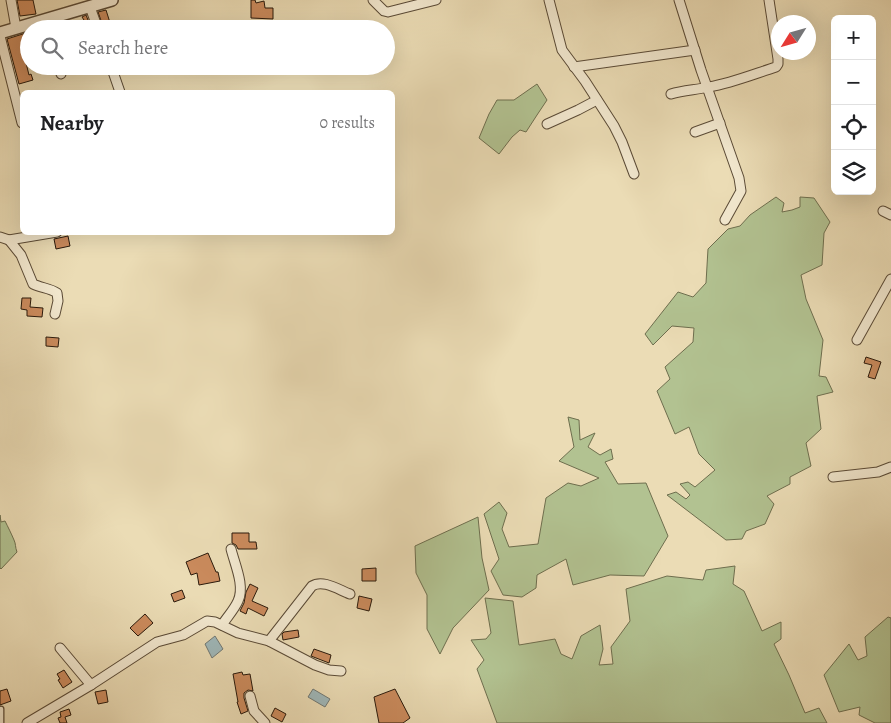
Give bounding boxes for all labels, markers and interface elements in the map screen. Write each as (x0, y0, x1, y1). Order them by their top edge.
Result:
north arrow (771, 15, 816, 60)
map controls (831, 15, 876, 195)
button: + (831, 15, 876, 60)
search box (20, 20, 395, 75)
icon: search (38, 34, 66, 62)
text: Search here (78, 35, 168, 61)
button: − (831, 60, 876, 105)
button: locate (831, 105, 876, 150)
text: Nearby (40, 109, 103, 137)
text: 0 results (319, 112, 375, 134)
button: layers (831, 150, 876, 195)

